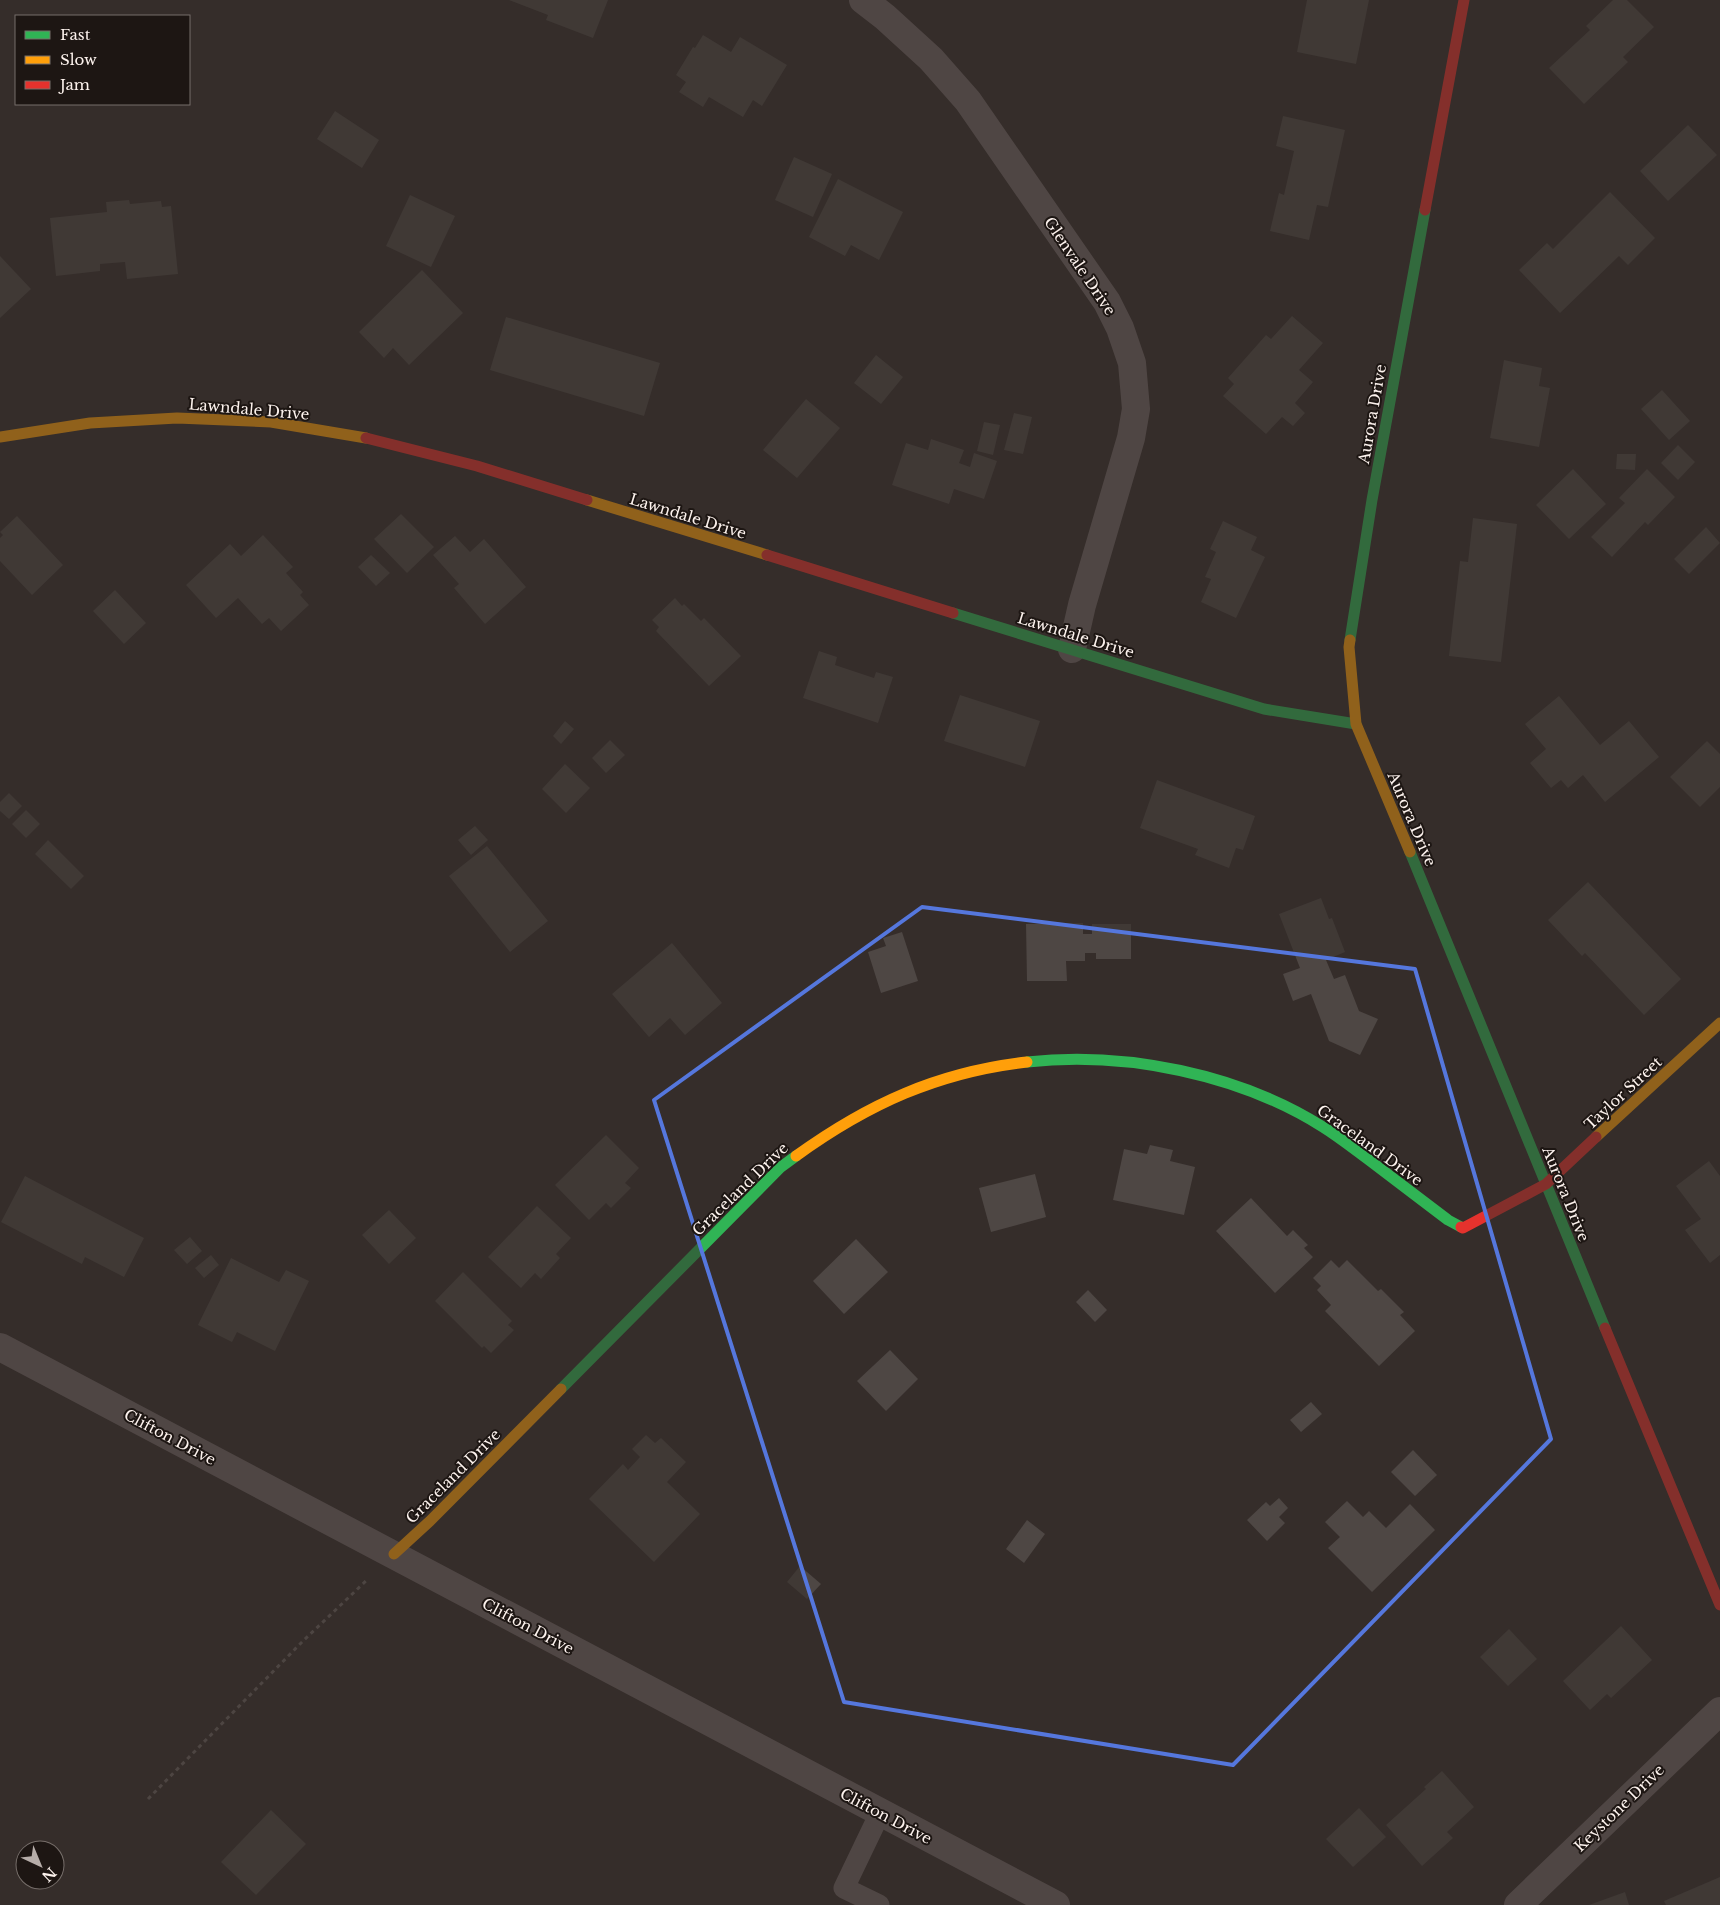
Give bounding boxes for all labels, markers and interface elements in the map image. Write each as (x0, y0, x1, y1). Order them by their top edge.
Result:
legend (15, 15, 190, 105)
text: Fast (60, 25, 91, 44)
text: Slow (60, 50, 97, 69)
text: Jam (58, 75, 90, 94)
street label: Glenvale Drive (1040, 213, 1120, 319)
street label: Aurora Drive (1354, 363, 1390, 466)
street label: Lawndale Drive (188, 394, 310, 424)
street label: Lawndale Drive (627, 489, 749, 543)
street label: Lawndale Drive (1015, 608, 1137, 662)
street label: Aurora Drive (1383, 768, 1440, 869)
street label: Taylor Street (1580, 1052, 1666, 1134)
street label: Graceland Drive (1313, 1100, 1427, 1190)
street label: Graceland Drive (688, 1138, 792, 1240)
street label: Aurora Drive (1538, 1143, 1594, 1244)
street label: Clifton Drive (121, 1405, 219, 1469)
street label: Graceland Drive (402, 1425, 504, 1527)
street label: Clifton Drive (479, 1594, 577, 1658)
street label: Keystone Drive (1570, 1760, 1668, 1856)
street label: Clifton Drive (837, 1784, 935, 1848)
north arrow (15, 1840, 65, 1890)
text: N (38, 1863, 60, 1885)

